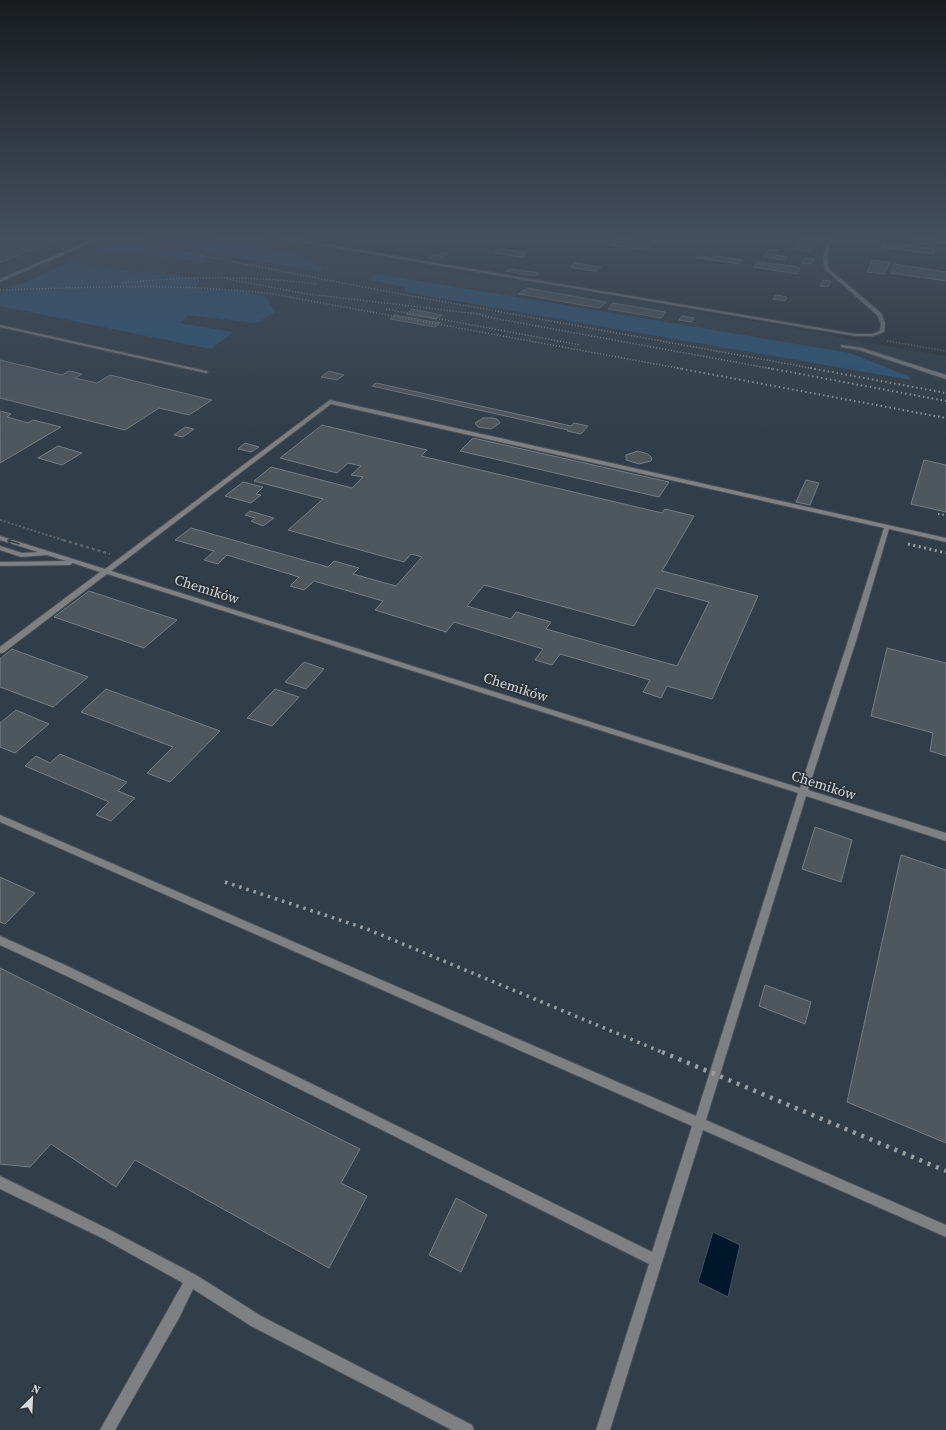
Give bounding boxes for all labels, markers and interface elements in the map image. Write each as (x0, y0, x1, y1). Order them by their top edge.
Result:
one-way arrow (7, 538, 20, 545)
street label: Chemików (172, 569, 242, 609)
street label: Chemików (481, 667, 551, 707)
street label: Chemików (789, 765, 859, 805)
north arrow (12, 1378, 52, 1418)
text: N (29, 1381, 43, 1398)

